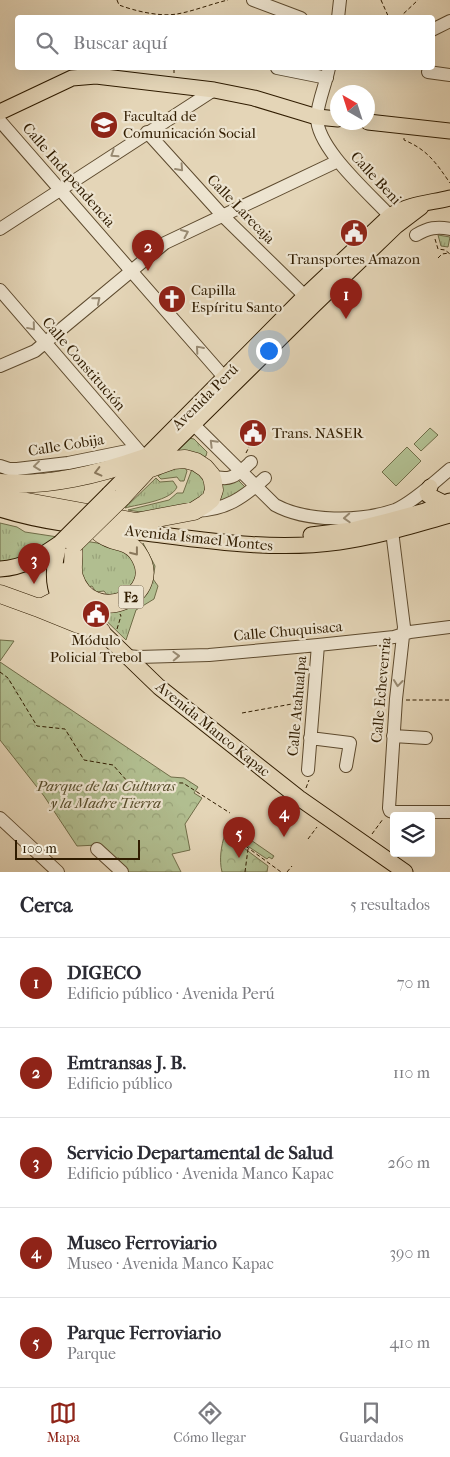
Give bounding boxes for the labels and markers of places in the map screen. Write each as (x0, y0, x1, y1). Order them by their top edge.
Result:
place label: Facultad de Comunicación Social (123, 107, 256, 142)
school or university icon: Facultad de Comunicación Social (89, 110, 119, 140)
public building icon: Transportes Amazon (339, 218, 369, 248)
pin: 2 (132, 230, 164, 271)
place label: Transportes Amazon (288, 250, 420, 268)
pin: 1 (330, 278, 362, 319)
place label: Capilla Espíritu Santo (191, 281, 283, 316)
church icon: Capilla Espíritu Santo (157, 284, 187, 314)
public building icon: Trans. NASER (238, 418, 268, 448)
place label: Trans. NASER (272, 424, 364, 442)
pin: 3 (18, 543, 50, 584)
public building icon: Módulo Policial Trebol (81, 599, 111, 629)
place label: Módulo Policial Trebol (50, 631, 142, 666)
pin: 4 (268, 796, 300, 837)
pin: 5 (223, 817, 255, 858)

